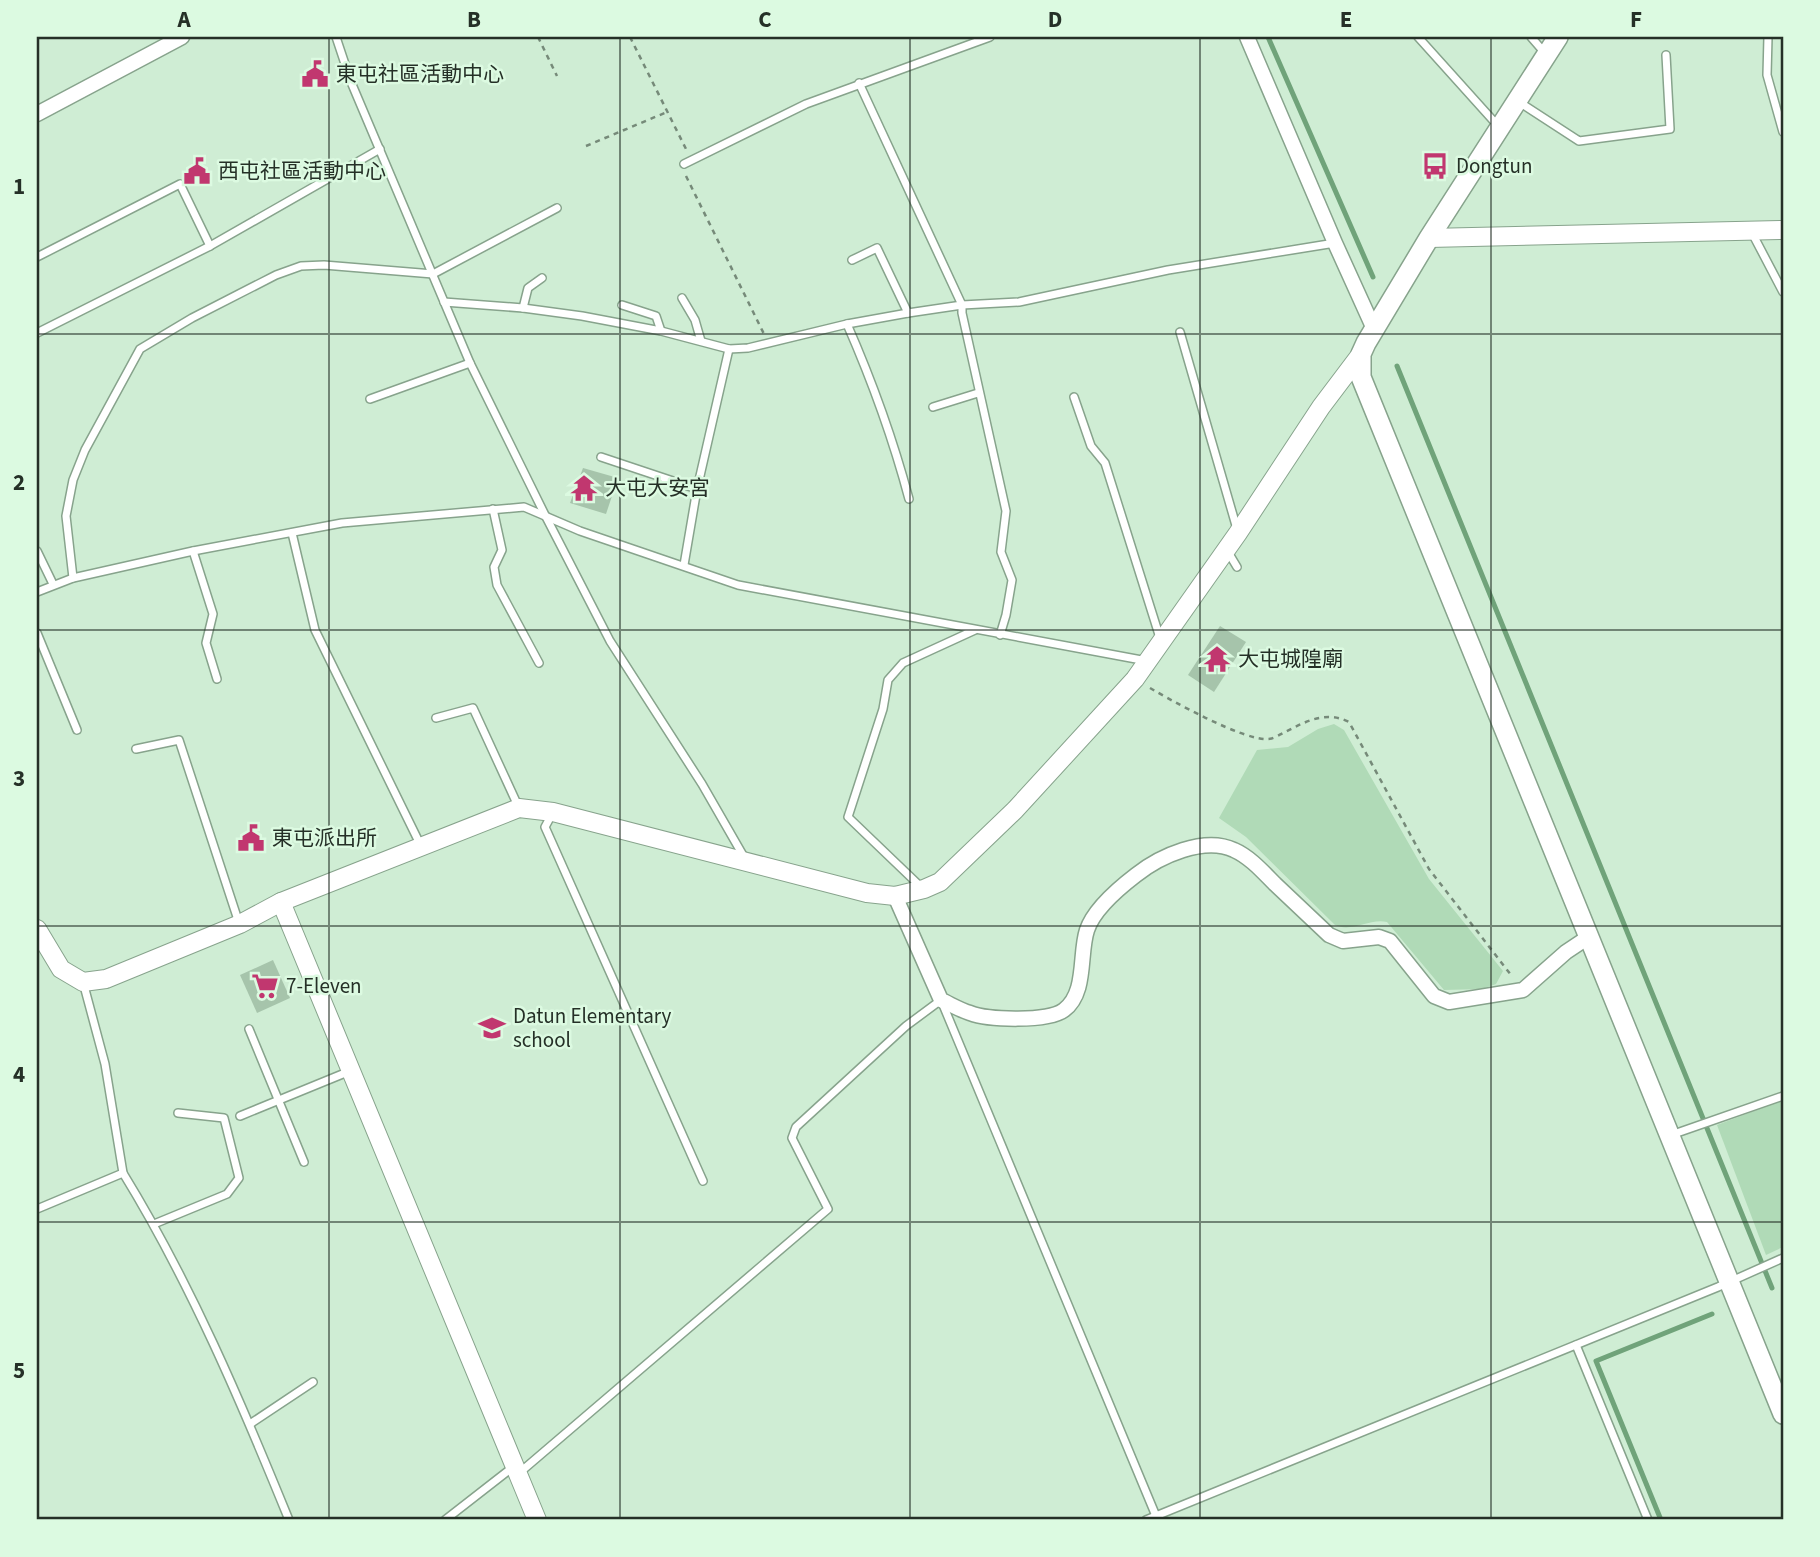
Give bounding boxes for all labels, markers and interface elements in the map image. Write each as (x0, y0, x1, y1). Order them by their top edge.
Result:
text: A (176, 3, 191, 36)
text: B (467, 3, 481, 36)
text: C (758, 3, 772, 36)
text: D (1048, 3, 1062, 36)
text: E (1340, 3, 1352, 36)
text: F (1630, 3, 1642, 36)
public building icon: 東屯社區活動中心 (300, 59, 330, 89)
place label: 東屯社區活動中心 (336, 59, 504, 89)
bus stop icon: Dongtun (1420, 151, 1450, 181)
place label: Dongtun (1456, 151, 1532, 181)
public building icon: 西屯社區活動中心 (182, 156, 212, 186)
place label: 西屯社區活動中心 (218, 156, 386, 186)
text: 1 (13, 170, 25, 203)
text: 2 (13, 466, 25, 499)
temple icon: 大屯大安宮 (569, 473, 599, 503)
place label: 大屯大安宮 (605, 473, 710, 503)
temple icon: 大屯城隍廟 (1202, 644, 1232, 674)
place label: 大屯城隍廟 (1238, 644, 1343, 674)
text: 3 (13, 762, 25, 795)
public building icon: 東屯派出所 (236, 823, 266, 853)
place label: 東屯派出所 (272, 823, 377, 853)
supermarket icon: 7-Eleven (250, 971, 280, 1001)
place label: 7-Eleven (286, 971, 362, 1001)
place label: Datun Elementary school (513, 1001, 672, 1055)
school or university icon: Datun Elementary school (477, 1013, 507, 1043)
text: 4 (13, 1058, 25, 1091)
text: 5 (13, 1354, 25, 1387)

